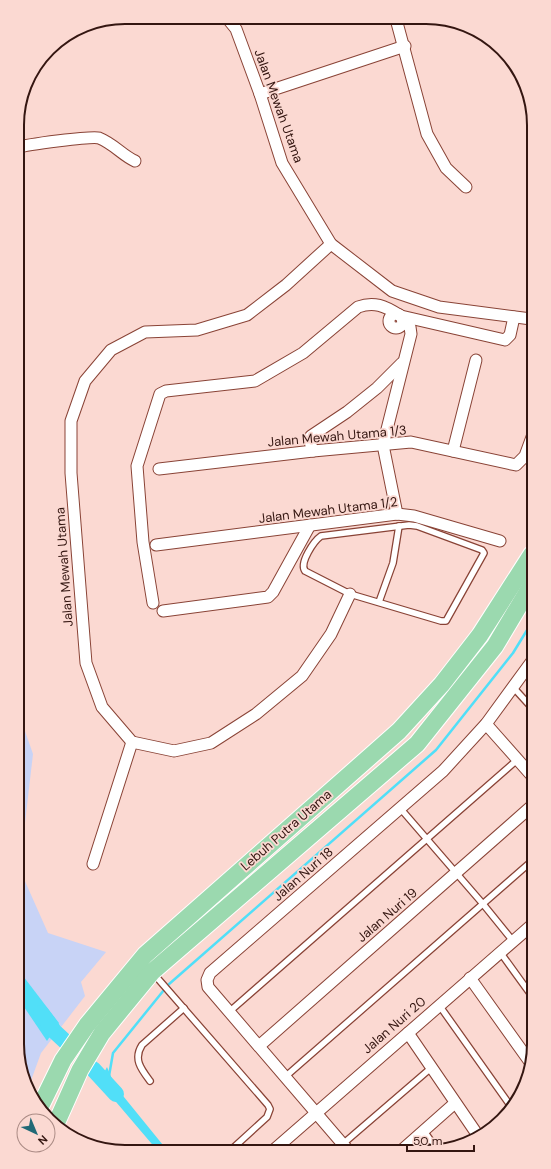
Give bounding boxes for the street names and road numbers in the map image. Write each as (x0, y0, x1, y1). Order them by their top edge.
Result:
street label: Jalan Mewah Utama (251, 47, 307, 165)
street label: Jalan Mewah Utama 1/3 (267, 421, 407, 451)
street label: Jalan Mewah Utama 1/2 (258, 493, 398, 527)
street label: Jalan Mewah Utama (51, 507, 77, 627)
street label: Lebuh Putra Utama (237, 786, 335, 874)
street label: Jalan Nuri 18 (269, 843, 337, 905)
street label: Jalan Nuri 19 (353, 884, 421, 946)
street label: Jalan Nuri 20 (359, 993, 429, 1057)

